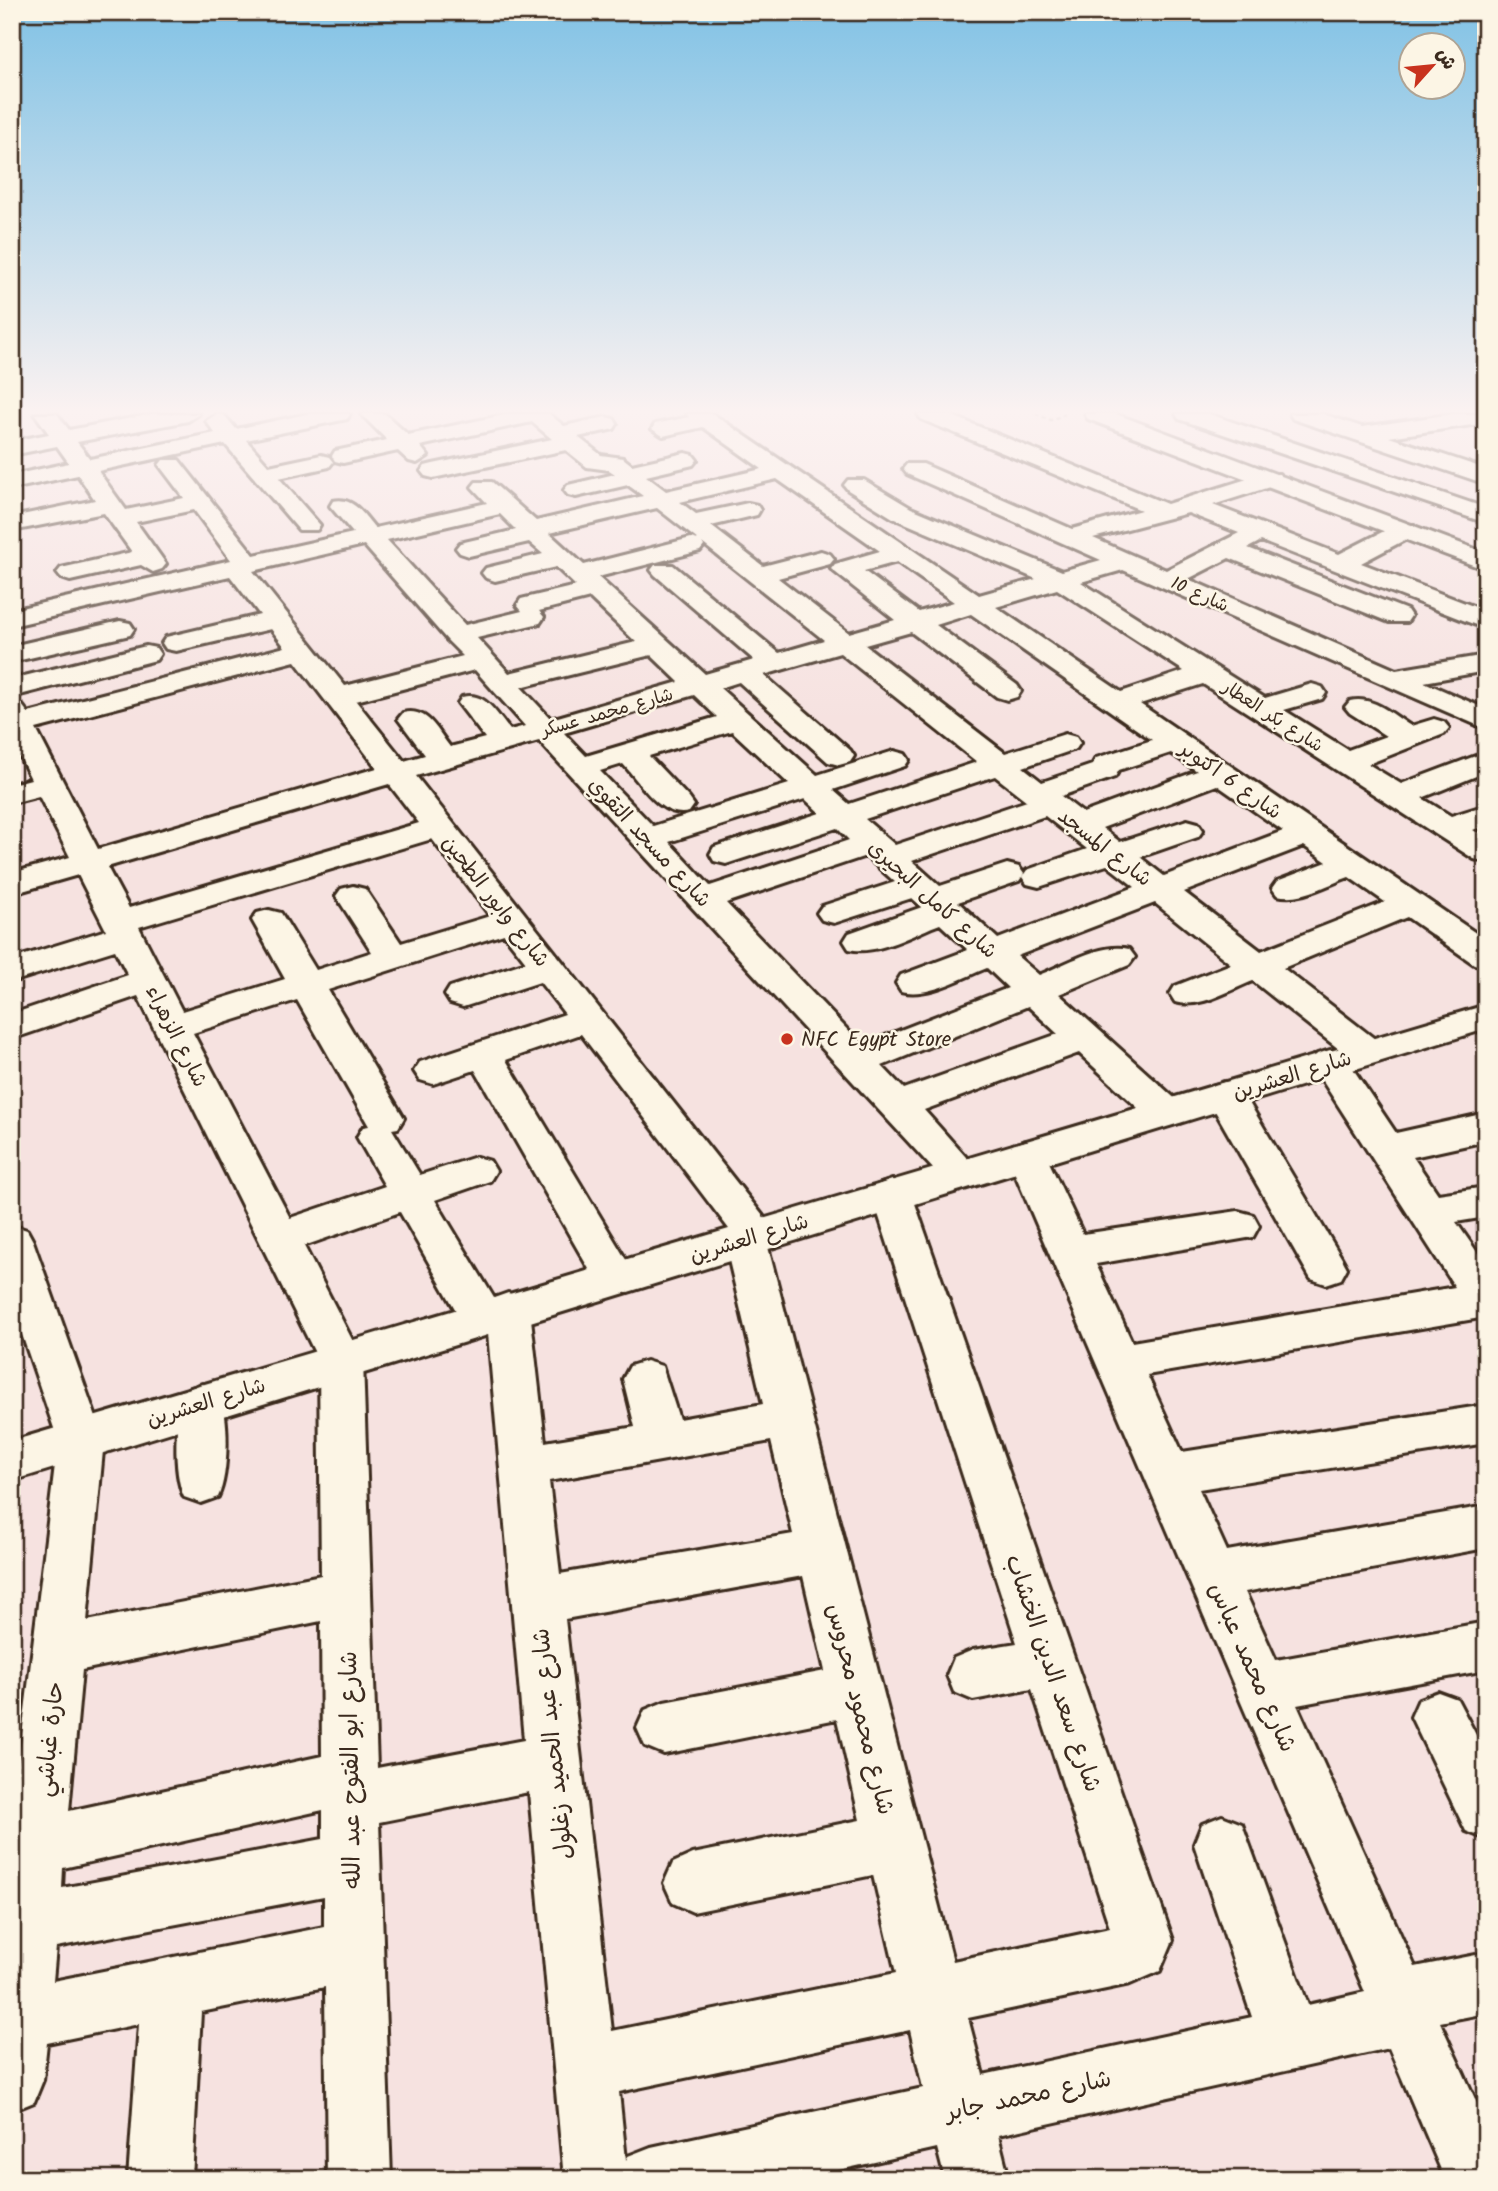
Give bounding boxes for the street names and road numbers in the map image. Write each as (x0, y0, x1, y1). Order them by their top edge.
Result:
street label: شارع 10 (1166, 570, 1233, 621)
street label: شارع بكر العطار (1214, 673, 1328, 761)
street label: شارع محمد عسكر (536, 681, 677, 747)
street label: شارع 6 اكتوبر (1170, 733, 1288, 829)
street label: شارع مسجد التقوي (579, 770, 718, 916)
street label: شارع المسجد (1050, 801, 1159, 896)
street label: شارع وابور الطحين (433, 829, 557, 975)
street label: شارع كامل البحيرى (860, 833, 1004, 968)
street label: شارع الزهراء (136, 980, 215, 1093)
street label: شارع العشرين (1229, 1043, 1356, 1110)
street label: شارع العشرين (686, 1206, 813, 1273)
street label: شارع العشرين (143, 1370, 270, 1437)
street label: شارع سعد الدين الخشاب (994, 1549, 1112, 1798)
street label: شارع محمد عباس (1197, 1576, 1307, 1759)
street label: شارع محمود محروس (814, 1600, 905, 1819)
street label: شارع عبد الحميد زغلول (522, 1626, 585, 1862)
street label: شارع ابو الفتوح عبد الله (330, 1651, 373, 1889)
street label: حارة غباشي (25, 1680, 76, 1799)
street label: شارع محمد جابر (940, 2060, 1115, 2134)

